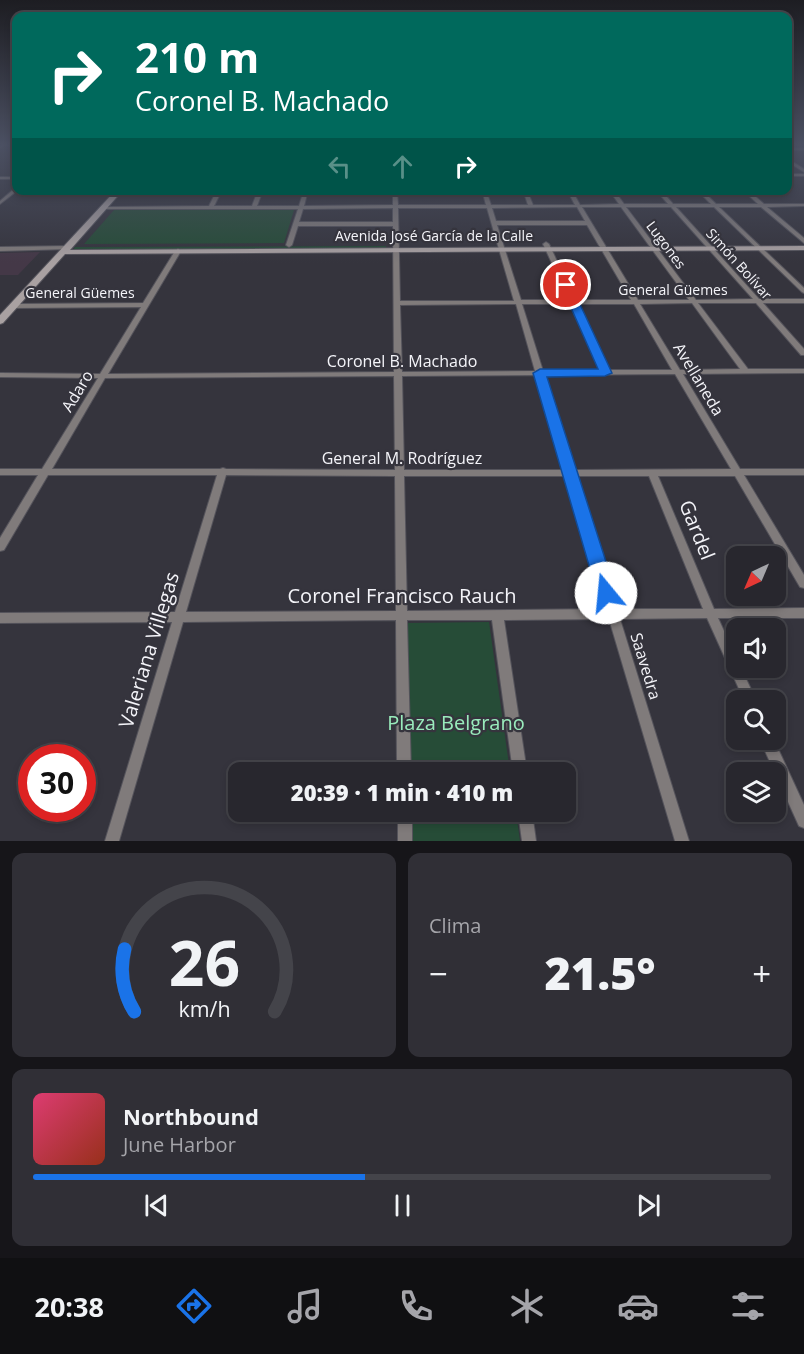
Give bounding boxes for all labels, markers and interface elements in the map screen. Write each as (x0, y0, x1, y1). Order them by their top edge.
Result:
text: 210 m (135, 28, 259, 85)
icon: right (36, 36, 114, 114)
text: Coronel B. Machado (135, 82, 389, 119)
icon: left (323, 150, 356, 183)
icon: ahead (386, 150, 419, 183)
icon: right (449, 150, 482, 183)
street label: Lugones (642, 217, 691, 273)
street label: Simón Bolívar (702, 224, 777, 304)
street label: Avenida José García de la Calle (335, 226, 533, 245)
pin (540, 259, 591, 310)
icon: arrive (549, 268, 582, 301)
street label: General Güemes (618, 280, 728, 299)
street label: General Güemes (25, 283, 135, 302)
street label: Avellaneda (669, 338, 729, 420)
street label: Coronel B. Machado (327, 350, 477, 372)
street label: Adaro (56, 366, 98, 416)
street label: General M. Rodríguez (322, 447, 482, 469)
street label: Gardel (673, 496, 722, 564)
north arrow (726, 546, 786, 606)
map controls (726, 546, 786, 822)
position arrow (574, 561, 638, 625)
street label: Valeriana Villegas (112, 568, 185, 731)
street label: Coronel Francisco Rauch (288, 582, 516, 609)
button: sound (726, 618, 786, 678)
street label: Saavedra (625, 630, 667, 702)
button: search (726, 690, 786, 750)
park label: Plaza Belgrano (387, 709, 525, 736)
speed limit sign: 30 (18, 744, 96, 822)
button: layers (726, 762, 786, 822)
text: 20:39 · 1 min · 410 m (291, 777, 513, 807)
text: Clima (429, 912, 481, 939)
text: 26 (168, 919, 240, 1004)
text: 21.5° (544, 942, 656, 1003)
text: − (429, 951, 448, 996)
text: + (752, 951, 771, 996)
text: km/h (178, 994, 230, 1023)
text: Northbound (123, 1101, 259, 1131)
text: June Harbor (123, 1131, 236, 1158)
icon: previous (140, 1189, 173, 1222)
icon: pause (386, 1189, 419, 1222)
icon: next (632, 1189, 665, 1222)
icon: directions (173, 1285, 215, 1327)
icon: music (284, 1285, 326, 1327)
icon: phone (395, 1285, 437, 1327)
icon: climate (506, 1285, 548, 1327)
icon: car (617, 1285, 659, 1327)
icon: filters (727, 1285, 769, 1327)
text: 20:38 (34, 1288, 104, 1325)

